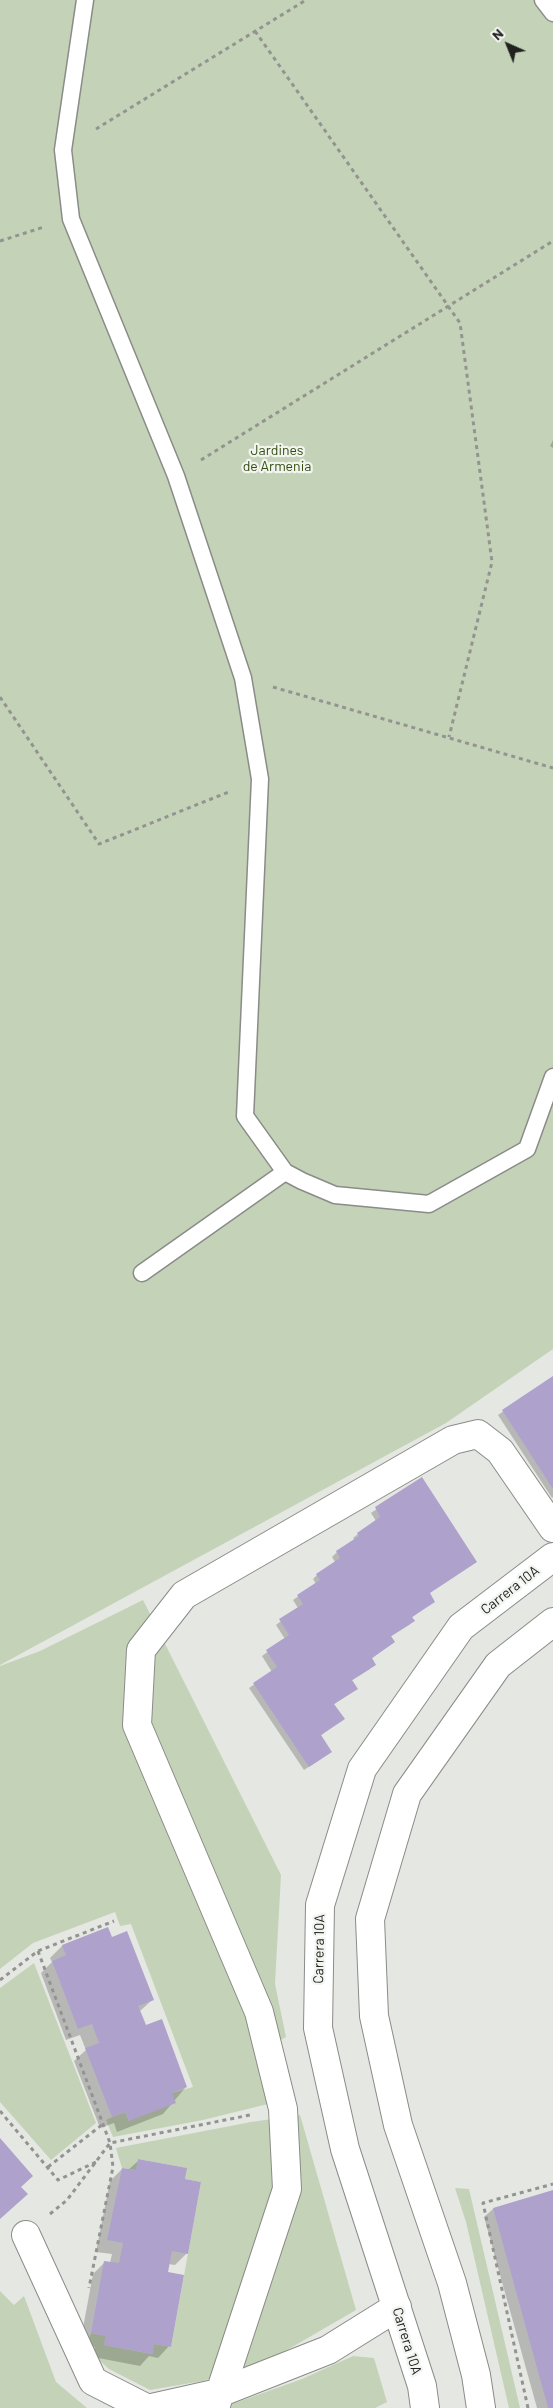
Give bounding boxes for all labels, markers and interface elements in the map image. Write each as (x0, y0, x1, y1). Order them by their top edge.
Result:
north arrow (483, 20, 533, 70)
text: N (488, 25, 506, 43)
park label: Jardines de Armenia (243, 442, 311, 474)
street label: Carrera 10A (477, 1562, 543, 1618)
street label: Carrera 10A (310, 1914, 328, 1984)
street label: Carrera 10A (389, 2305, 425, 2377)

